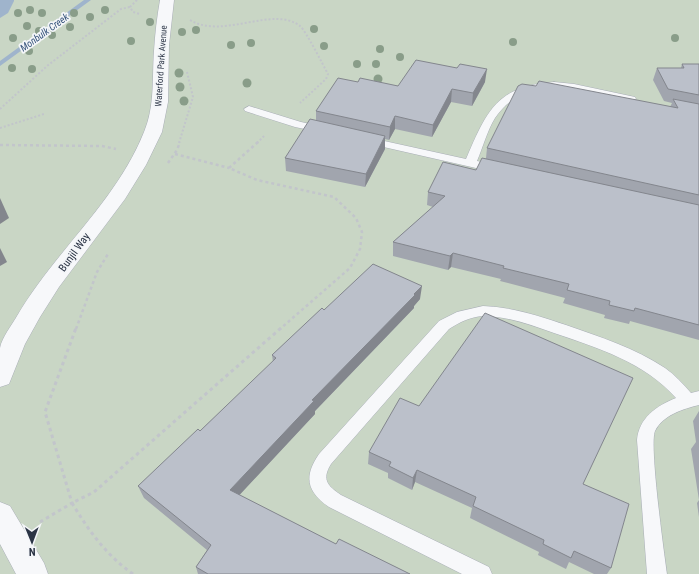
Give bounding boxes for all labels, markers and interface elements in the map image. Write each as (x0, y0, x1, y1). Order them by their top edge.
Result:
water label: Monbulk Creek (18, 11, 71, 54)
street label: Waterford Park Avenue (153, 25, 169, 107)
street label: Bunjil Way (56, 230, 93, 274)
north arrow (12, 522, 52, 562)
text: N (28, 545, 36, 558)

